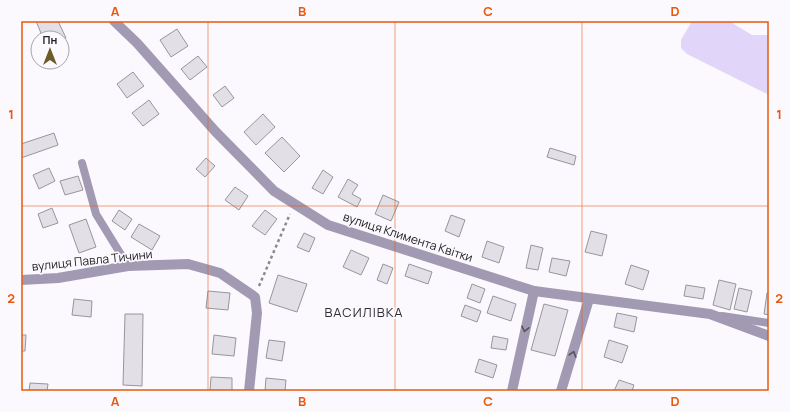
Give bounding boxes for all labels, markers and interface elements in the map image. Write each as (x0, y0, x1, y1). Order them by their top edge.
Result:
text: A (111, 2, 120, 20)
text: B (298, 2, 306, 20)
text: C (483, 2, 493, 20)
text: D (670, 2, 680, 20)
north arrow (30, 30, 70, 70)
text: Пн (43, 32, 58, 47)
text: 1 (8, 105, 14, 123)
text: 1 (776, 105, 782, 123)
street label: вулиця Климента Квітки (341, 208, 475, 266)
street label: вулиця Павла Тичини (31, 245, 153, 275)
text: 2 (7, 289, 15, 307)
text: 2 (775, 289, 783, 307)
district label: ВАСИЛІВКА (324, 303, 404, 321)
one-way arrow (522, 326, 530, 333)
one-way arrow (568, 350, 577, 357)
text: A (111, 392, 120, 410)
text: B (298, 392, 306, 410)
text: C (483, 392, 493, 410)
text: D (670, 392, 680, 410)

